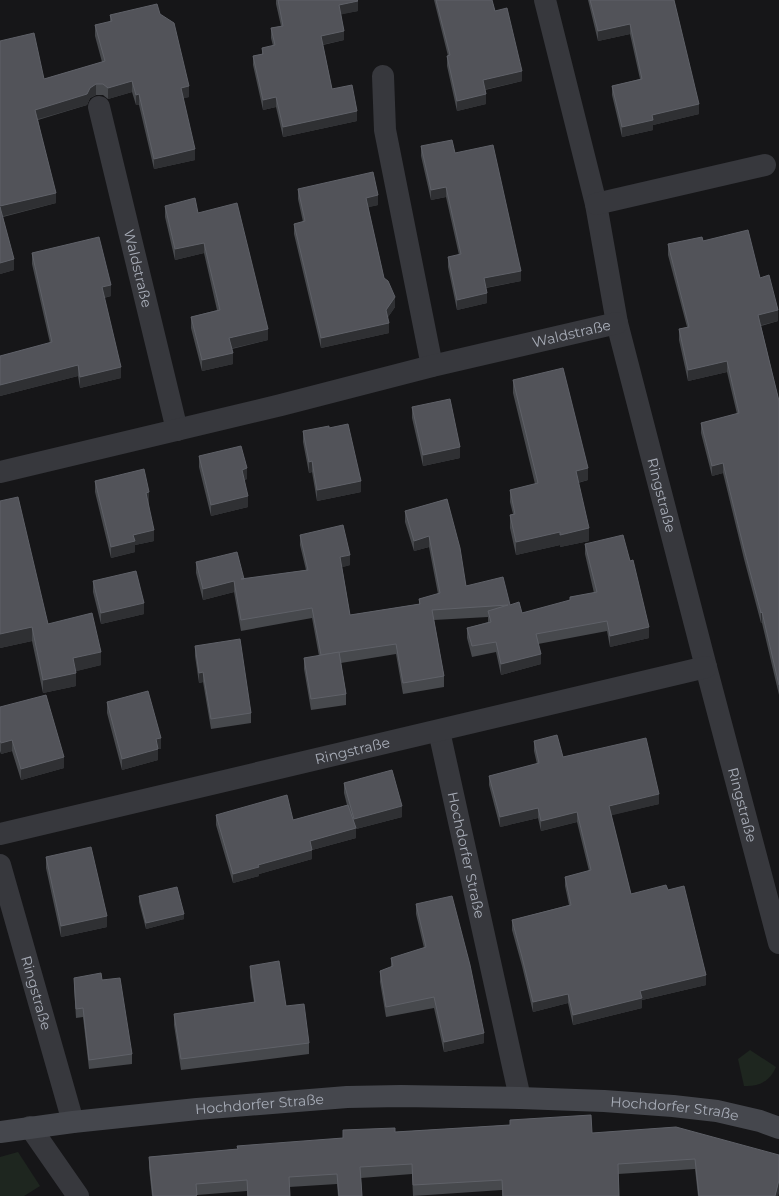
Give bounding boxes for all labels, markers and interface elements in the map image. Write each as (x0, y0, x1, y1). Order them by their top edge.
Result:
street label: Waldstraße (120, 227, 156, 309)
street label: Waldstraße (530, 316, 612, 351)
street label: Ringstraße (643, 456, 680, 535)
street label: Ringstraße (313, 733, 392, 768)
street label: Ringstraße (724, 765, 761, 844)
street label: Hochdorfer Straße (444, 790, 489, 920)
street label: Ringstraße (17, 954, 55, 1032)
street label: Hochdorfer Straße (194, 1090, 325, 1118)
street label: Hochdorfer Straße (610, 1092, 741, 1125)

